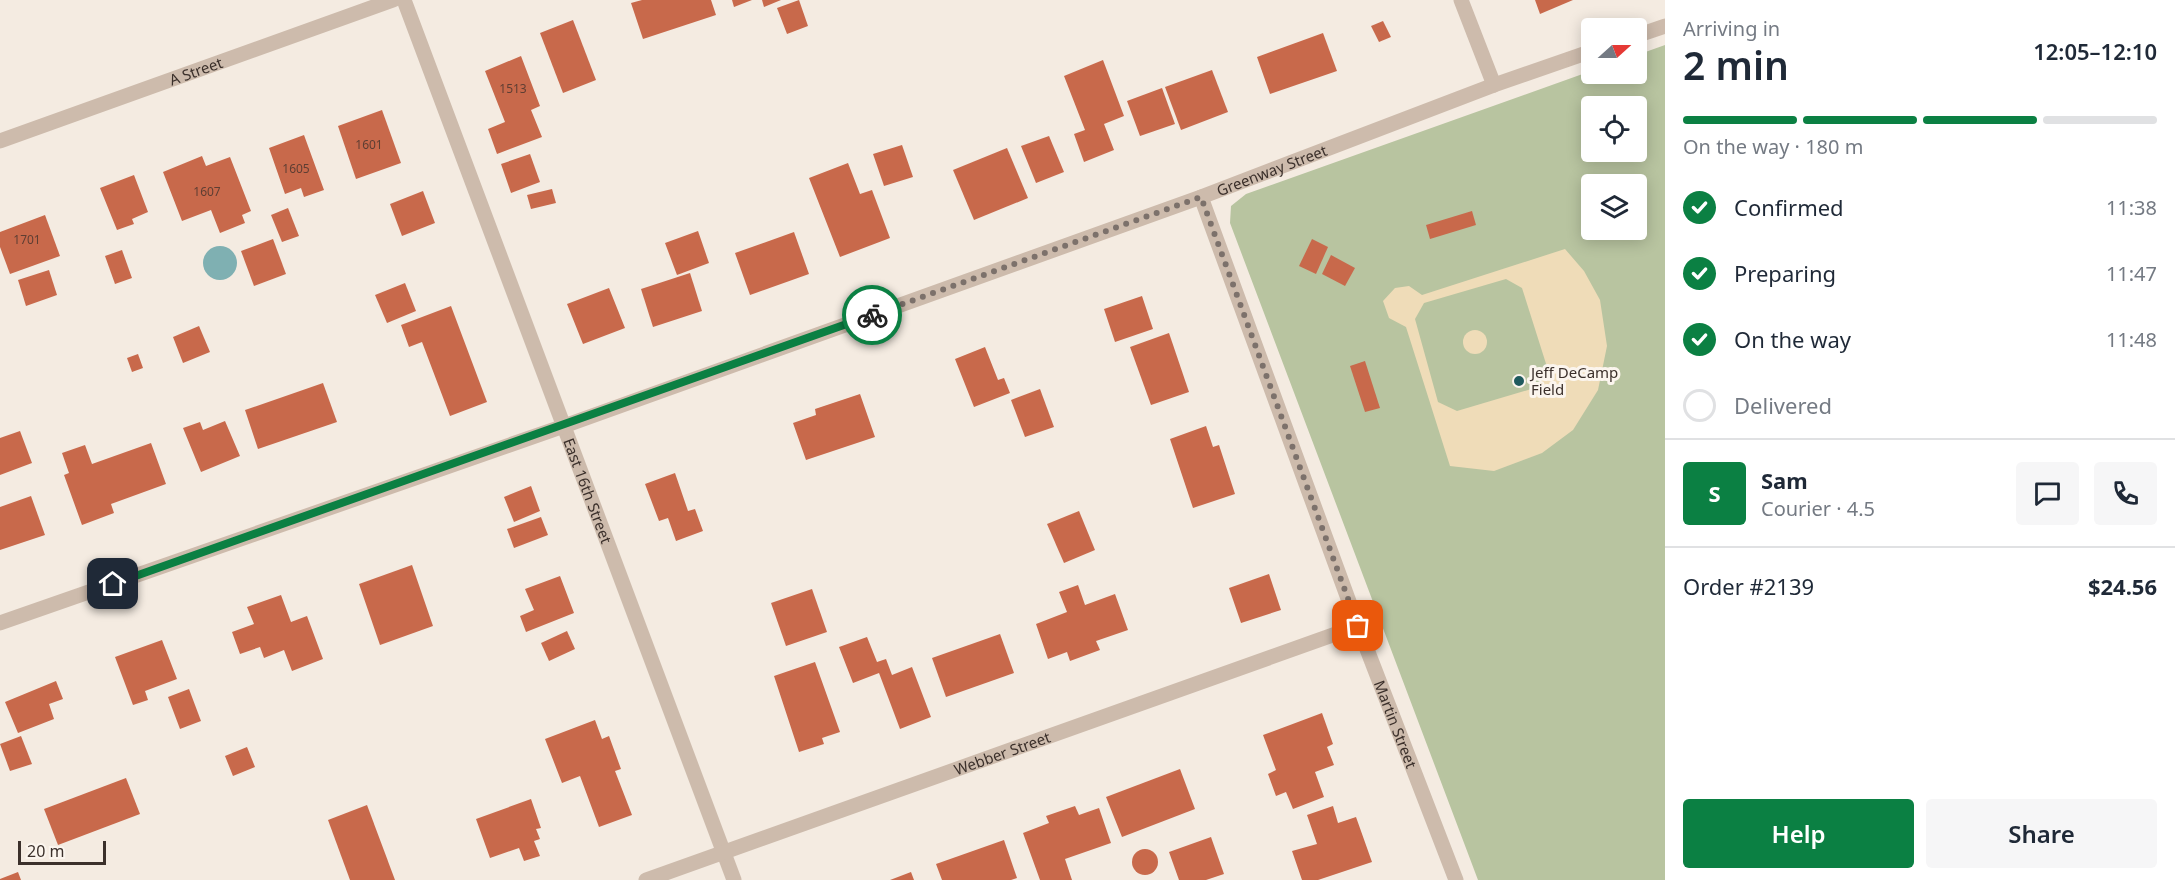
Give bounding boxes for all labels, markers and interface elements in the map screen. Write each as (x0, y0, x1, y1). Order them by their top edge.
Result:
text: Arriving in (1683, 15, 1780, 42)
north arrow (1581, 18, 1647, 84)
map controls (1581, 18, 1647, 240)
text: 12:05–12:10 (2033, 36, 2157, 66)
text: 2 min (1683, 38, 1789, 91)
street label: A Street (166, 52, 226, 90)
house number: 1513 (499, 80, 527, 97)
button: locate (1581, 96, 1647, 162)
text: On the way · 180 m (1683, 133, 1863, 160)
house number: 1601 (355, 136, 383, 153)
street label: Greenway Street (1214, 140, 1330, 200)
house number: 1605 (282, 160, 310, 177)
button: layers (1581, 174, 1647, 240)
house number: 1607 (193, 183, 221, 200)
icon: check (1683, 191, 1716, 224)
text: Confirmed (1734, 192, 1844, 222)
text: 11:38 (2106, 194, 2157, 221)
house number: 1701 (13, 231, 41, 248)
icon: check (1683, 257, 1716, 290)
text: Preparing (1734, 258, 1836, 288)
text: 11:47 (2106, 260, 2157, 287)
courier (842, 285, 902, 345)
icon: bike (856, 299, 889, 332)
icon: check (1683, 323, 1716, 356)
text: On the way (1734, 324, 1851, 354)
text: 11:48 (2106, 326, 2157, 353)
place label: Jeff DeCamp Field (1529, 362, 1618, 399)
marker: Jeff DeCamp Field (1512, 374, 1526, 388)
text: Delivered (1734, 390, 1832, 420)
street label: East 16th Street (559, 435, 617, 547)
button: chat (2016, 462, 2079, 525)
button: phone (2094, 462, 2157, 525)
text: Sam (1761, 465, 1808, 495)
text: S (1708, 478, 1721, 508)
text: Courier · 4.5 (1761, 495, 1875, 522)
pin (87, 558, 138, 609)
icon: home (96, 567, 129, 600)
text: Order #2139 (1683, 571, 1814, 601)
text: $24.56 (2088, 571, 2157, 601)
pin (1332, 600, 1383, 651)
icon: bag (1341, 609, 1374, 642)
street label: Martin Street (1370, 677, 1422, 771)
street label: Webber Street (951, 726, 1054, 779)
button: Help (1683, 799, 1914, 868)
button: Share (1926, 799, 2157, 868)
scale bar (18, 838, 106, 866)
text: 20 m (27, 840, 64, 862)

